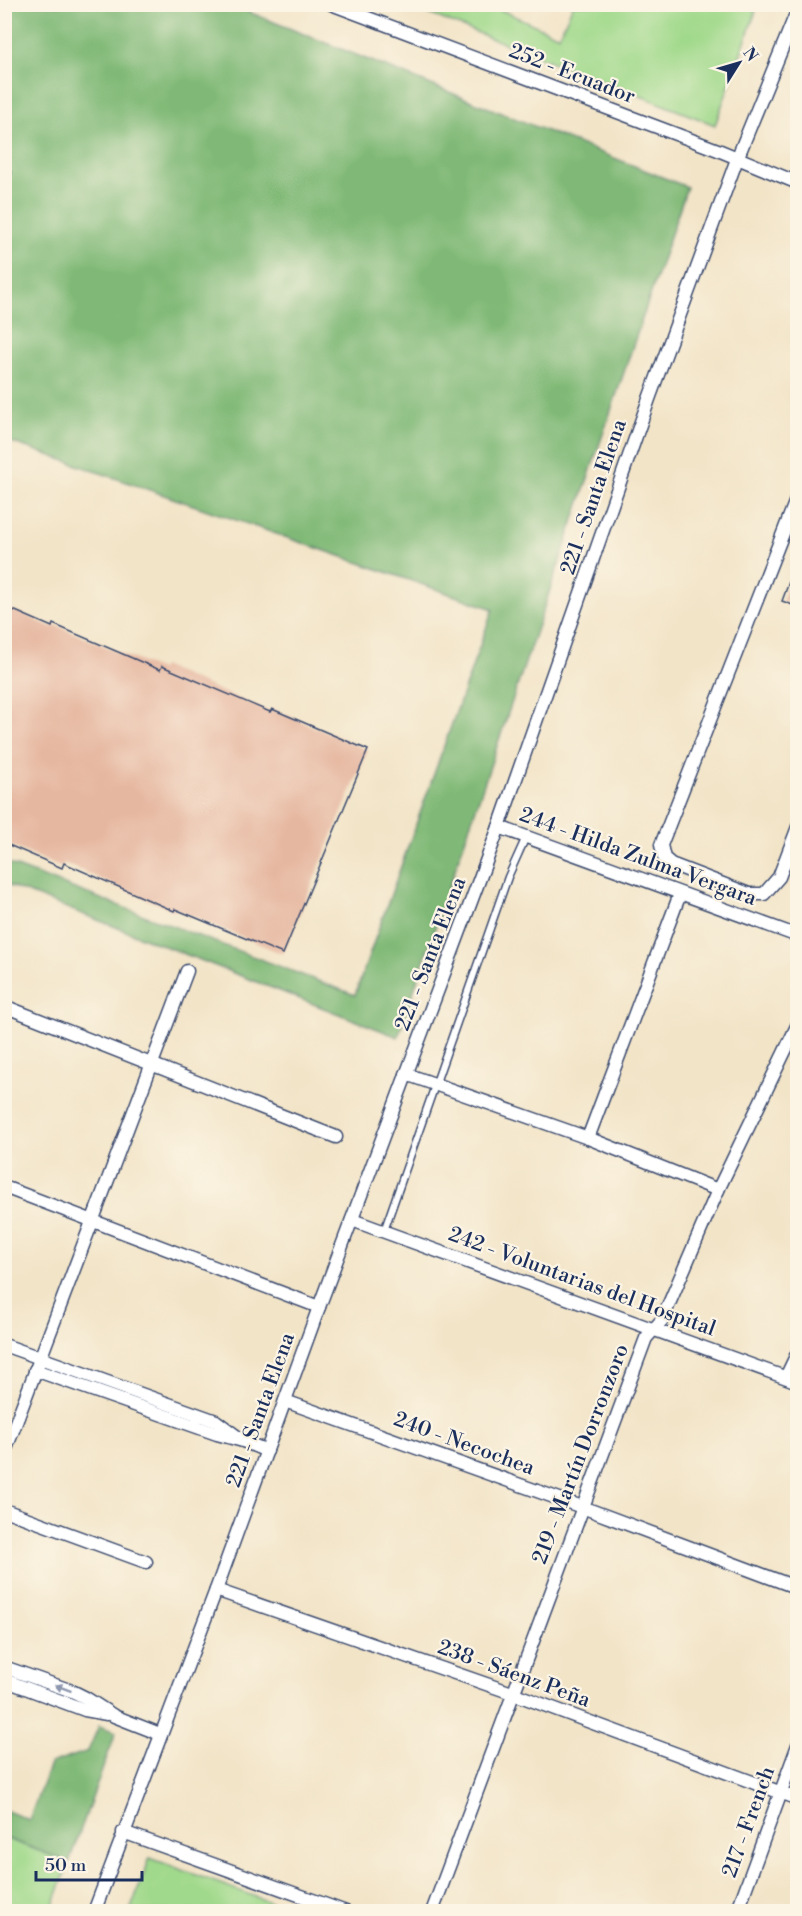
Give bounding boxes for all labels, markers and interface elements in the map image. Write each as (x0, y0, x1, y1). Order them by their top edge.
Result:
north arrow (709, 33, 769, 93)
street label: 252 - Ecuador (505, 38, 639, 110)
text: N (738, 44, 762, 66)
street label: 221 - Santa Elena (555, 416, 633, 578)
street label: 244 - Hilda Zulma Vergara (516, 802, 760, 912)
street label: 221 - Santa Elena (390, 873, 472, 1035)
street label: 242 - Voluntarias del Hospital (445, 1221, 719, 1343)
street label: 221 - Santa Elena (221, 1329, 301, 1491)
street label: 219 - Martín Dorronzoro (527, 1340, 635, 1568)
street label: 240 - Necochea (390, 1406, 538, 1482)
street label: 238 - Sáenz Peña (434, 1634, 594, 1714)
one-way arrow (54, 1682, 72, 1692)
street label: 217 - French (717, 1762, 781, 1881)
scale bar (36, 1844, 142, 1882)
text: 50 m (45, 1854, 87, 1877)

